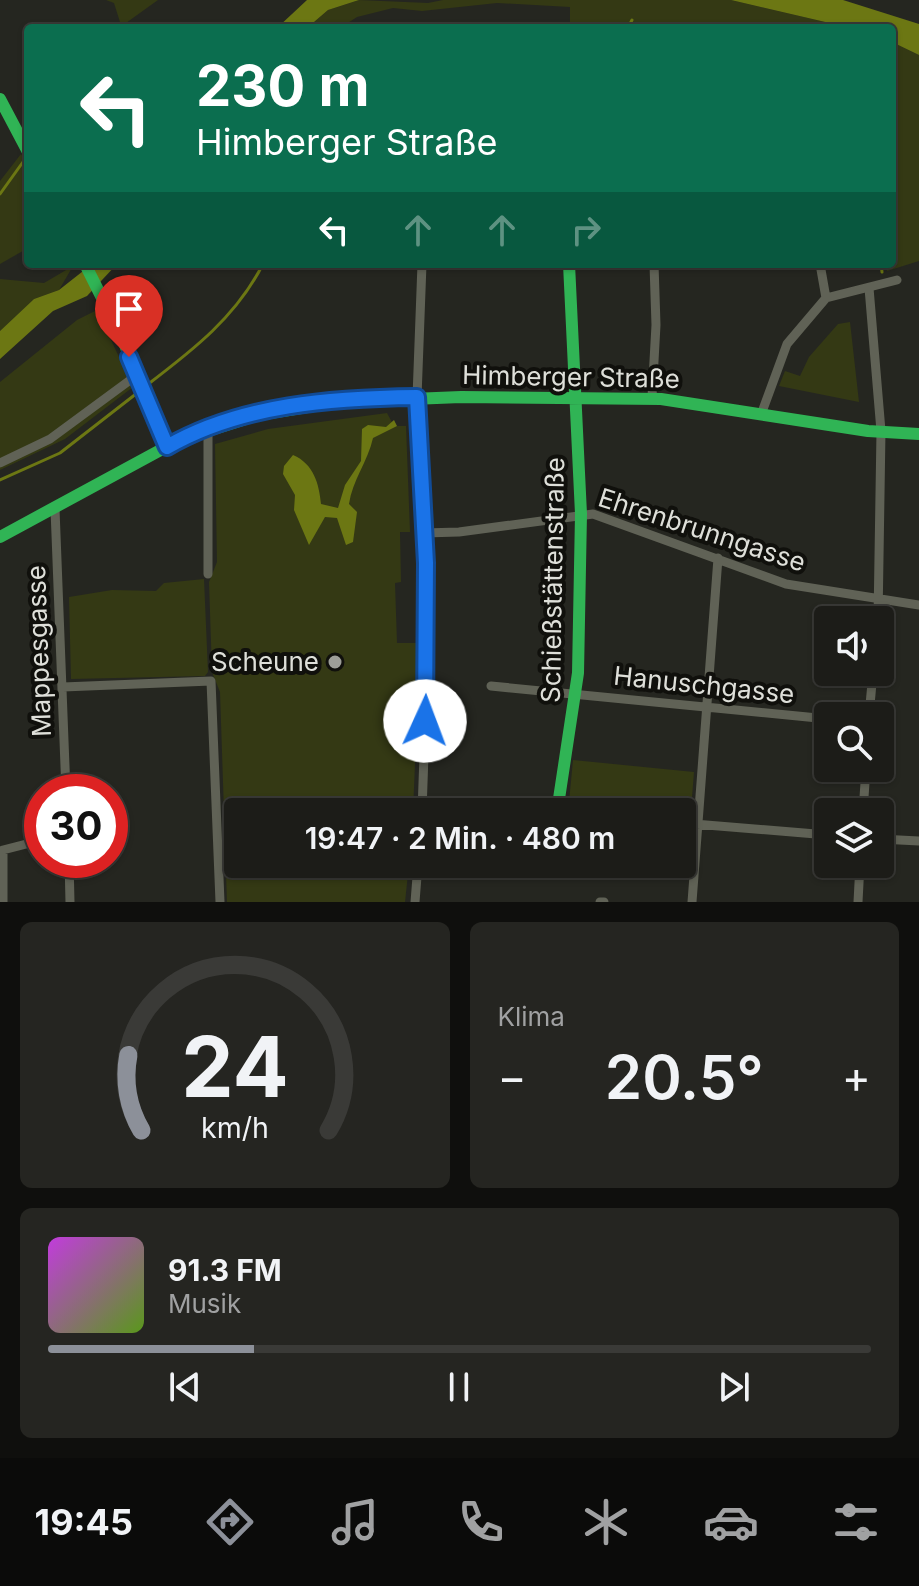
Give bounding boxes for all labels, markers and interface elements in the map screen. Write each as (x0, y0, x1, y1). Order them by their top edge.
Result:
text: 230 m (196, 52, 370, 120)
icon: left (64, 56, 168, 160)
text: Himberger Straße (196, 120, 498, 164)
icon: left (312, 208, 356, 252)
icon: ahead (396, 208, 440, 252)
icon: ahead (480, 208, 524, 252)
icon: right (564, 208, 608, 252)
pin (95, 275, 163, 357)
icon: arrive (107, 287, 151, 331)
street label: Himberger Straße (462, 359, 680, 394)
street label: Schießstättenstraße (535, 457, 570, 703)
street label: Ehrenbrunngasse (595, 481, 810, 578)
street label: Mappesgasse (20, 565, 57, 737)
map controls (814, 606, 894, 878)
button: sound (814, 606, 894, 686)
place label: Scheune (211, 646, 319, 677)
marker: Scheune (326, 653, 344, 671)
street label: Hanuschgasse (612, 660, 796, 709)
position arrow (383, 679, 467, 763)
button: search (814, 702, 894, 782)
speed limit sign: 30 (24, 774, 128, 878)
button: layers (814, 798, 894, 878)
text: 19:47 · 2 Min. · 480 m (305, 820, 615, 856)
text: Klima (498, 1001, 565, 1032)
text: 24 (181, 1016, 288, 1117)
text: 20.5° (605, 1041, 764, 1113)
text: − (498, 1050, 527, 1104)
text: + (842, 1050, 871, 1104)
text: km/h (201, 1110, 269, 1145)
text: 91.3 FM (168, 1252, 282, 1288)
text: Musik (168, 1288, 241, 1319)
icon: previous (163, 1365, 207, 1409)
icon: pause (437, 1365, 481, 1409)
icon: next (712, 1365, 756, 1409)
icon: directions (202, 1494, 258, 1550)
icon: music (327, 1494, 383, 1550)
icon: phone (453, 1494, 509, 1550)
icon: climate (578, 1494, 634, 1550)
icon: car (703, 1494, 759, 1550)
icon: filters (828, 1494, 884, 1550)
text: 19:45 (35, 1500, 133, 1544)

